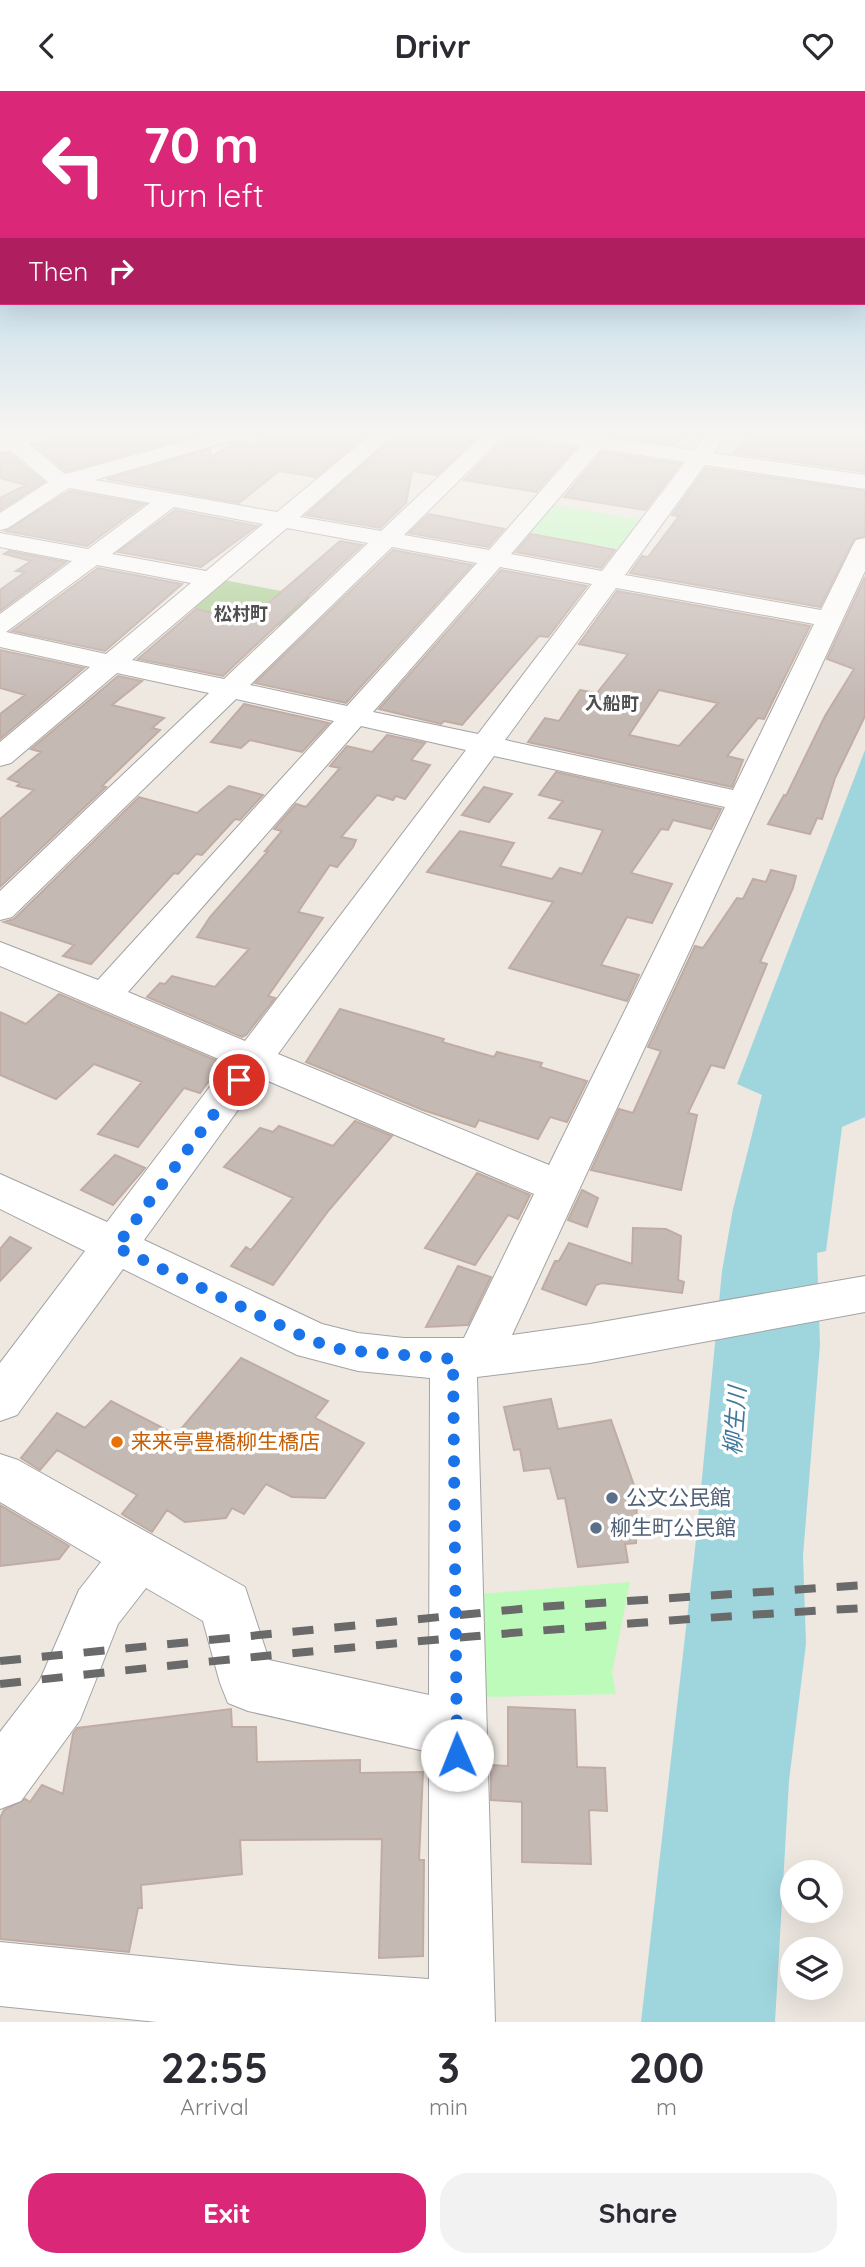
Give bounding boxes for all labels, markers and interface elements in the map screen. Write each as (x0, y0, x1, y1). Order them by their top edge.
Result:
text: Drivr (394, 26, 471, 66)
icon: back (28, 27, 66, 65)
icon: heart (799, 27, 837, 65)
text: 70 m (143, 114, 259, 175)
icon: left (28, 119, 119, 210)
text: Turn left (143, 175, 264, 215)
icon: right (102, 252, 140, 290)
text: Then (28, 255, 88, 288)
district label: 松村町 (214, 602, 268, 625)
district label: 入船町 (585, 692, 639, 715)
pin (209, 1050, 269, 1110)
icon: arrive (220, 1061, 258, 1099)
water label: 柳生川 (718, 1383, 752, 1456)
place label: 来来亭豊橋柳生橋店 (131, 1428, 320, 1454)
marker: 来来亭豊橋柳生橋店 (109, 1434, 125, 1450)
place label: 公文公民館 (626, 1484, 731, 1510)
marker: 公文公民館 (604, 1490, 620, 1506)
place label: 柳生町公民館 (610, 1514, 736, 1540)
marker: 柳生町公民館 (588, 1520, 604, 1536)
position arrow (420, 1718, 494, 1792)
map controls (780, 1860, 843, 2000)
button: search (780, 1860, 843, 1923)
button: layers (780, 1937, 843, 2000)
text: 22:55 (161, 2041, 268, 2094)
text: 3 (437, 2041, 460, 2094)
text: 200 (629, 2041, 704, 2094)
text: Arrival (180, 2092, 249, 2121)
text: min (429, 2092, 468, 2121)
text: m (656, 2092, 677, 2121)
button: Exit (28, 2173, 426, 2253)
button: Share (440, 2173, 837, 2253)

